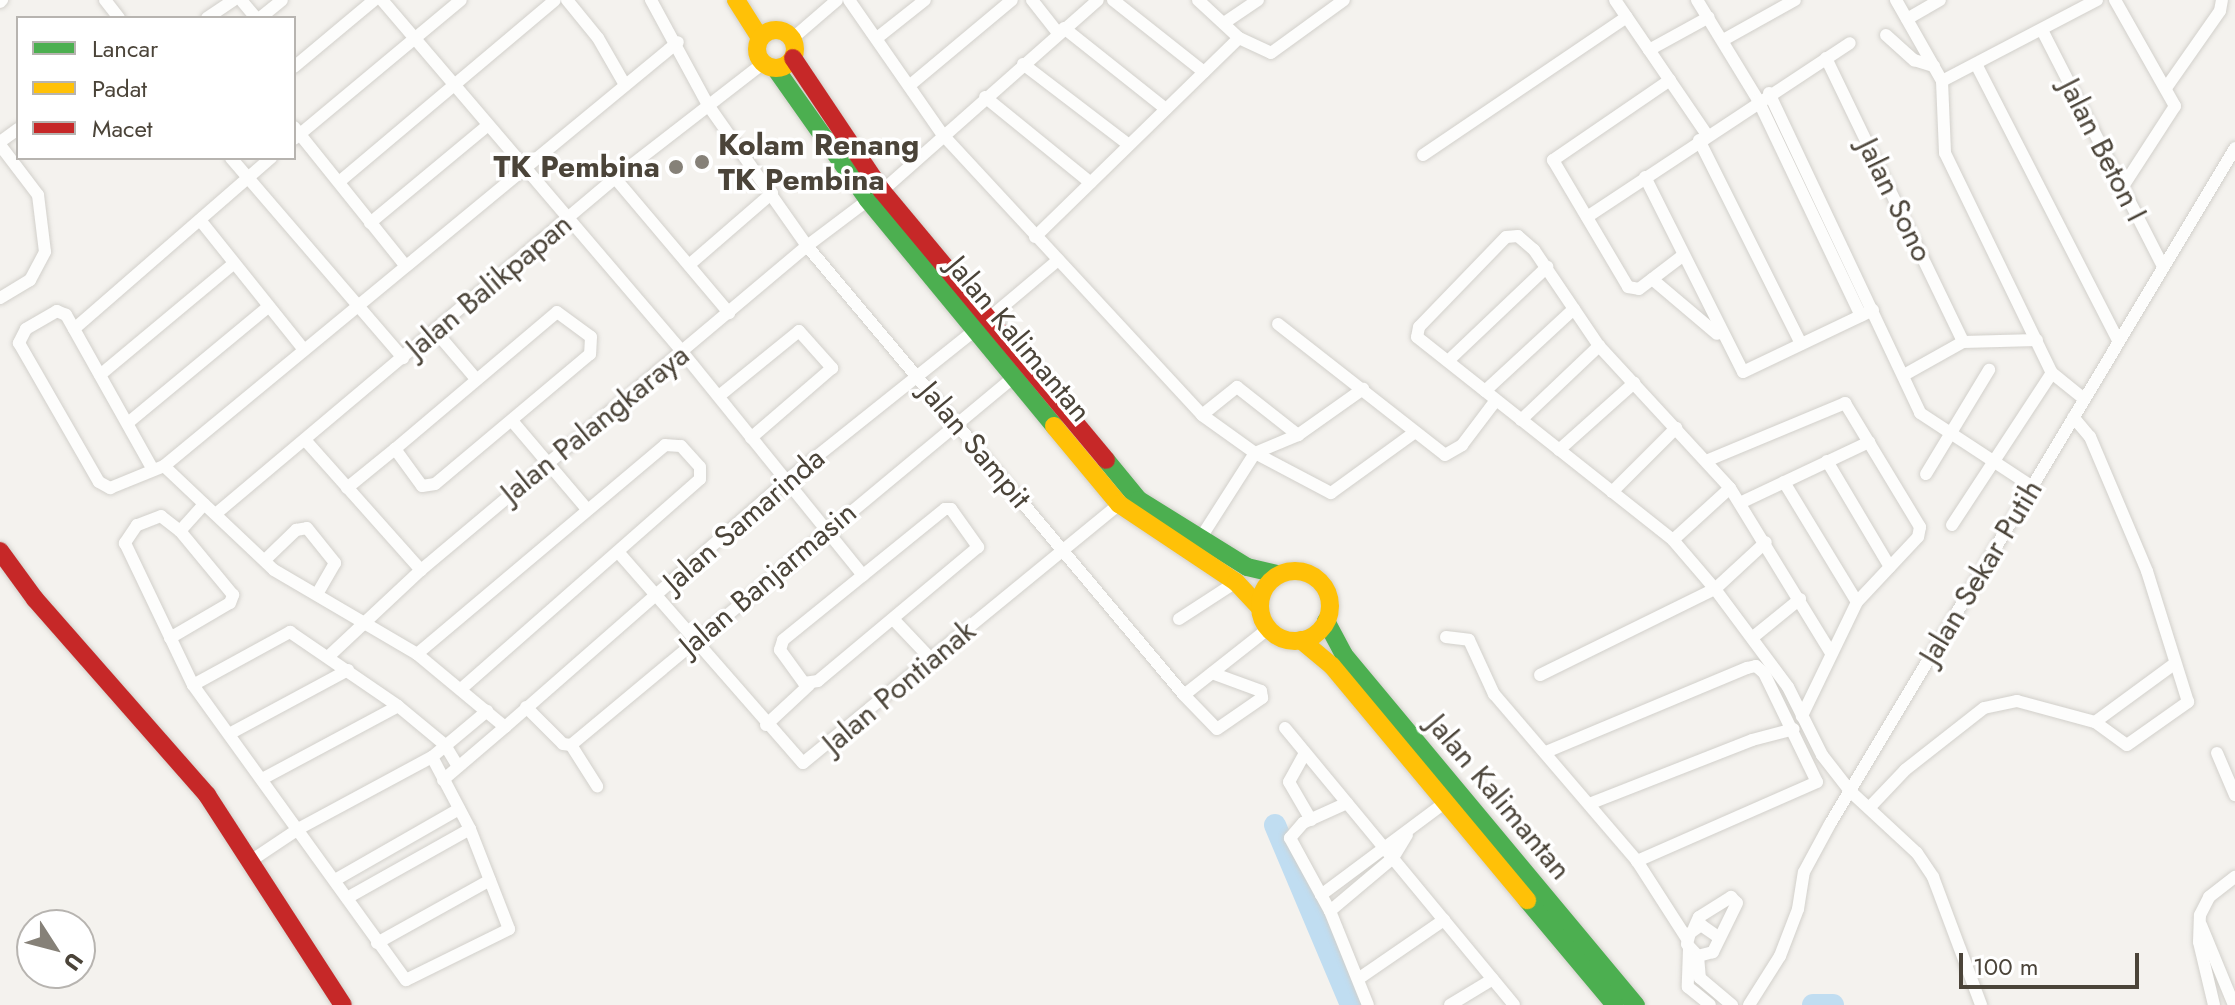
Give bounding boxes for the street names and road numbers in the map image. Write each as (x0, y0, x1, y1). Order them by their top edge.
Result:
street label: Jalan Beton I (2052, 73, 2154, 227)
street label: Jalan Sono (1850, 132, 1940, 268)
street label: Jalan Balikpapan (399, 206, 579, 366)
street label: Jalan Kalimantan (939, 249, 1099, 429)
street label: Jalan Palangkaraya (494, 337, 696, 511)
street label: Jalan Sampit (912, 374, 1038, 516)
street label: Jalan Samarinda (656, 440, 832, 600)
street label: Jalan Sekar Putih (1912, 473, 2050, 671)
street label: Jalan Banjarmasin (672, 494, 864, 664)
street label: Jalan Pontianak (815, 613, 983, 761)
street label: Jalan Kalimantan (1419, 707, 1579, 887)

